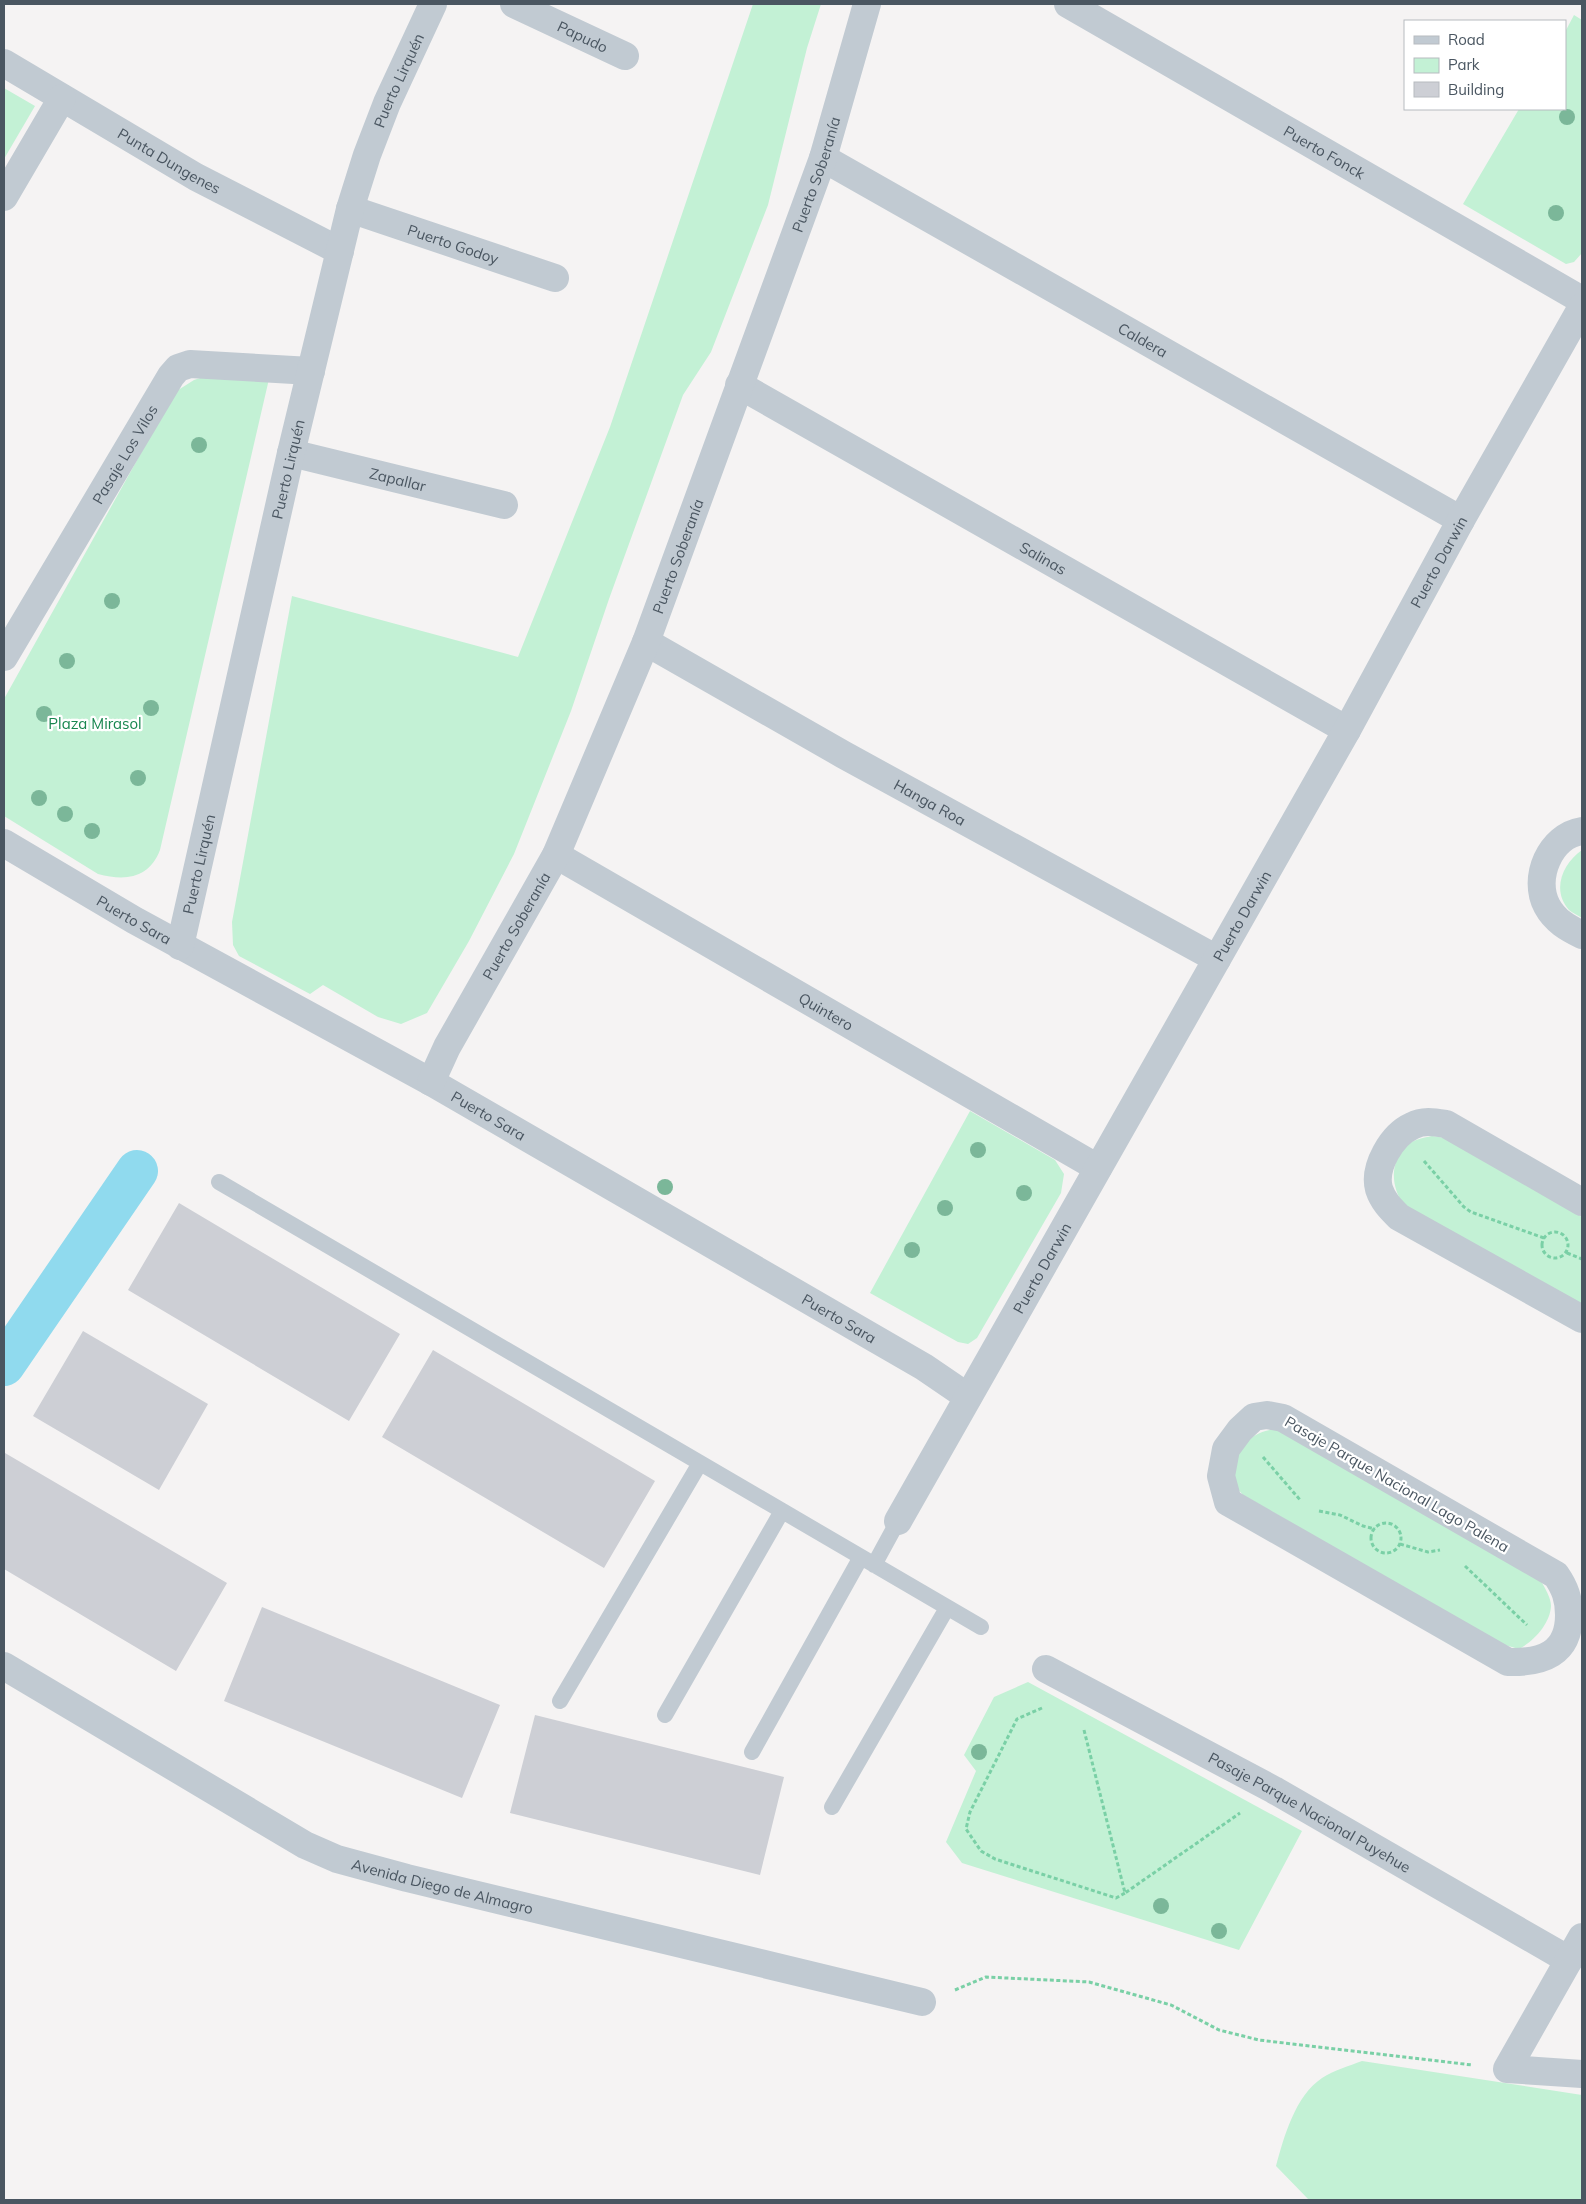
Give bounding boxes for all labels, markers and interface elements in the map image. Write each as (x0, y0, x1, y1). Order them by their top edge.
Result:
street label: Papudo (554, 16, 611, 56)
legend (1404, 20, 1566, 110)
street label: Puerto Lirquén (369, 30, 428, 130)
text: Road (1448, 30, 1485, 49)
text: Park (1448, 55, 1480, 74)
text: Building (1448, 80, 1504, 99)
street label: Puerto Soberanía (787, 114, 844, 235)
street label: Puerto Fonck (1280, 121, 1369, 183)
street label: Punta Dungenes (115, 123, 224, 198)
street label: Puerto Godoy (405, 220, 501, 268)
street label: Caldera (1115, 318, 1171, 361)
street label: Pasaje Los Vilos (88, 401, 161, 507)
street label: Puerto Lirquén (267, 417, 308, 521)
street label: Zapallar (368, 463, 429, 495)
street label: Puerto Soberanía (648, 496, 707, 616)
street label: Puerto Darwin (1406, 513, 1471, 611)
street label: Salinas (1017, 537, 1070, 579)
park label: Plaza Mirasol (48, 714, 142, 733)
street label: Hanga Roa (891, 775, 969, 829)
street label: Puerto Lirquén (178, 812, 219, 916)
street label: Puerto Darwin (1208, 867, 1275, 965)
street label: Puerto Soberanía (478, 868, 554, 983)
street label: Puerto Sara (93, 891, 175, 948)
street label: Quintero (795, 988, 857, 1034)
street label: Puerto Sara (448, 1086, 529, 1144)
street label: Puerto Darwin (1008, 1219, 1075, 1317)
street label: Puerto Sara (799, 1289, 880, 1347)
street label: Pasaje Parque Nacional Lago Palena (1282, 1412, 1512, 1556)
street label: Pasaje Parque Nacional Puyehue (1205, 1748, 1414, 1876)
street label: Avenida Diego de Almagro (350, 1854, 535, 1918)

